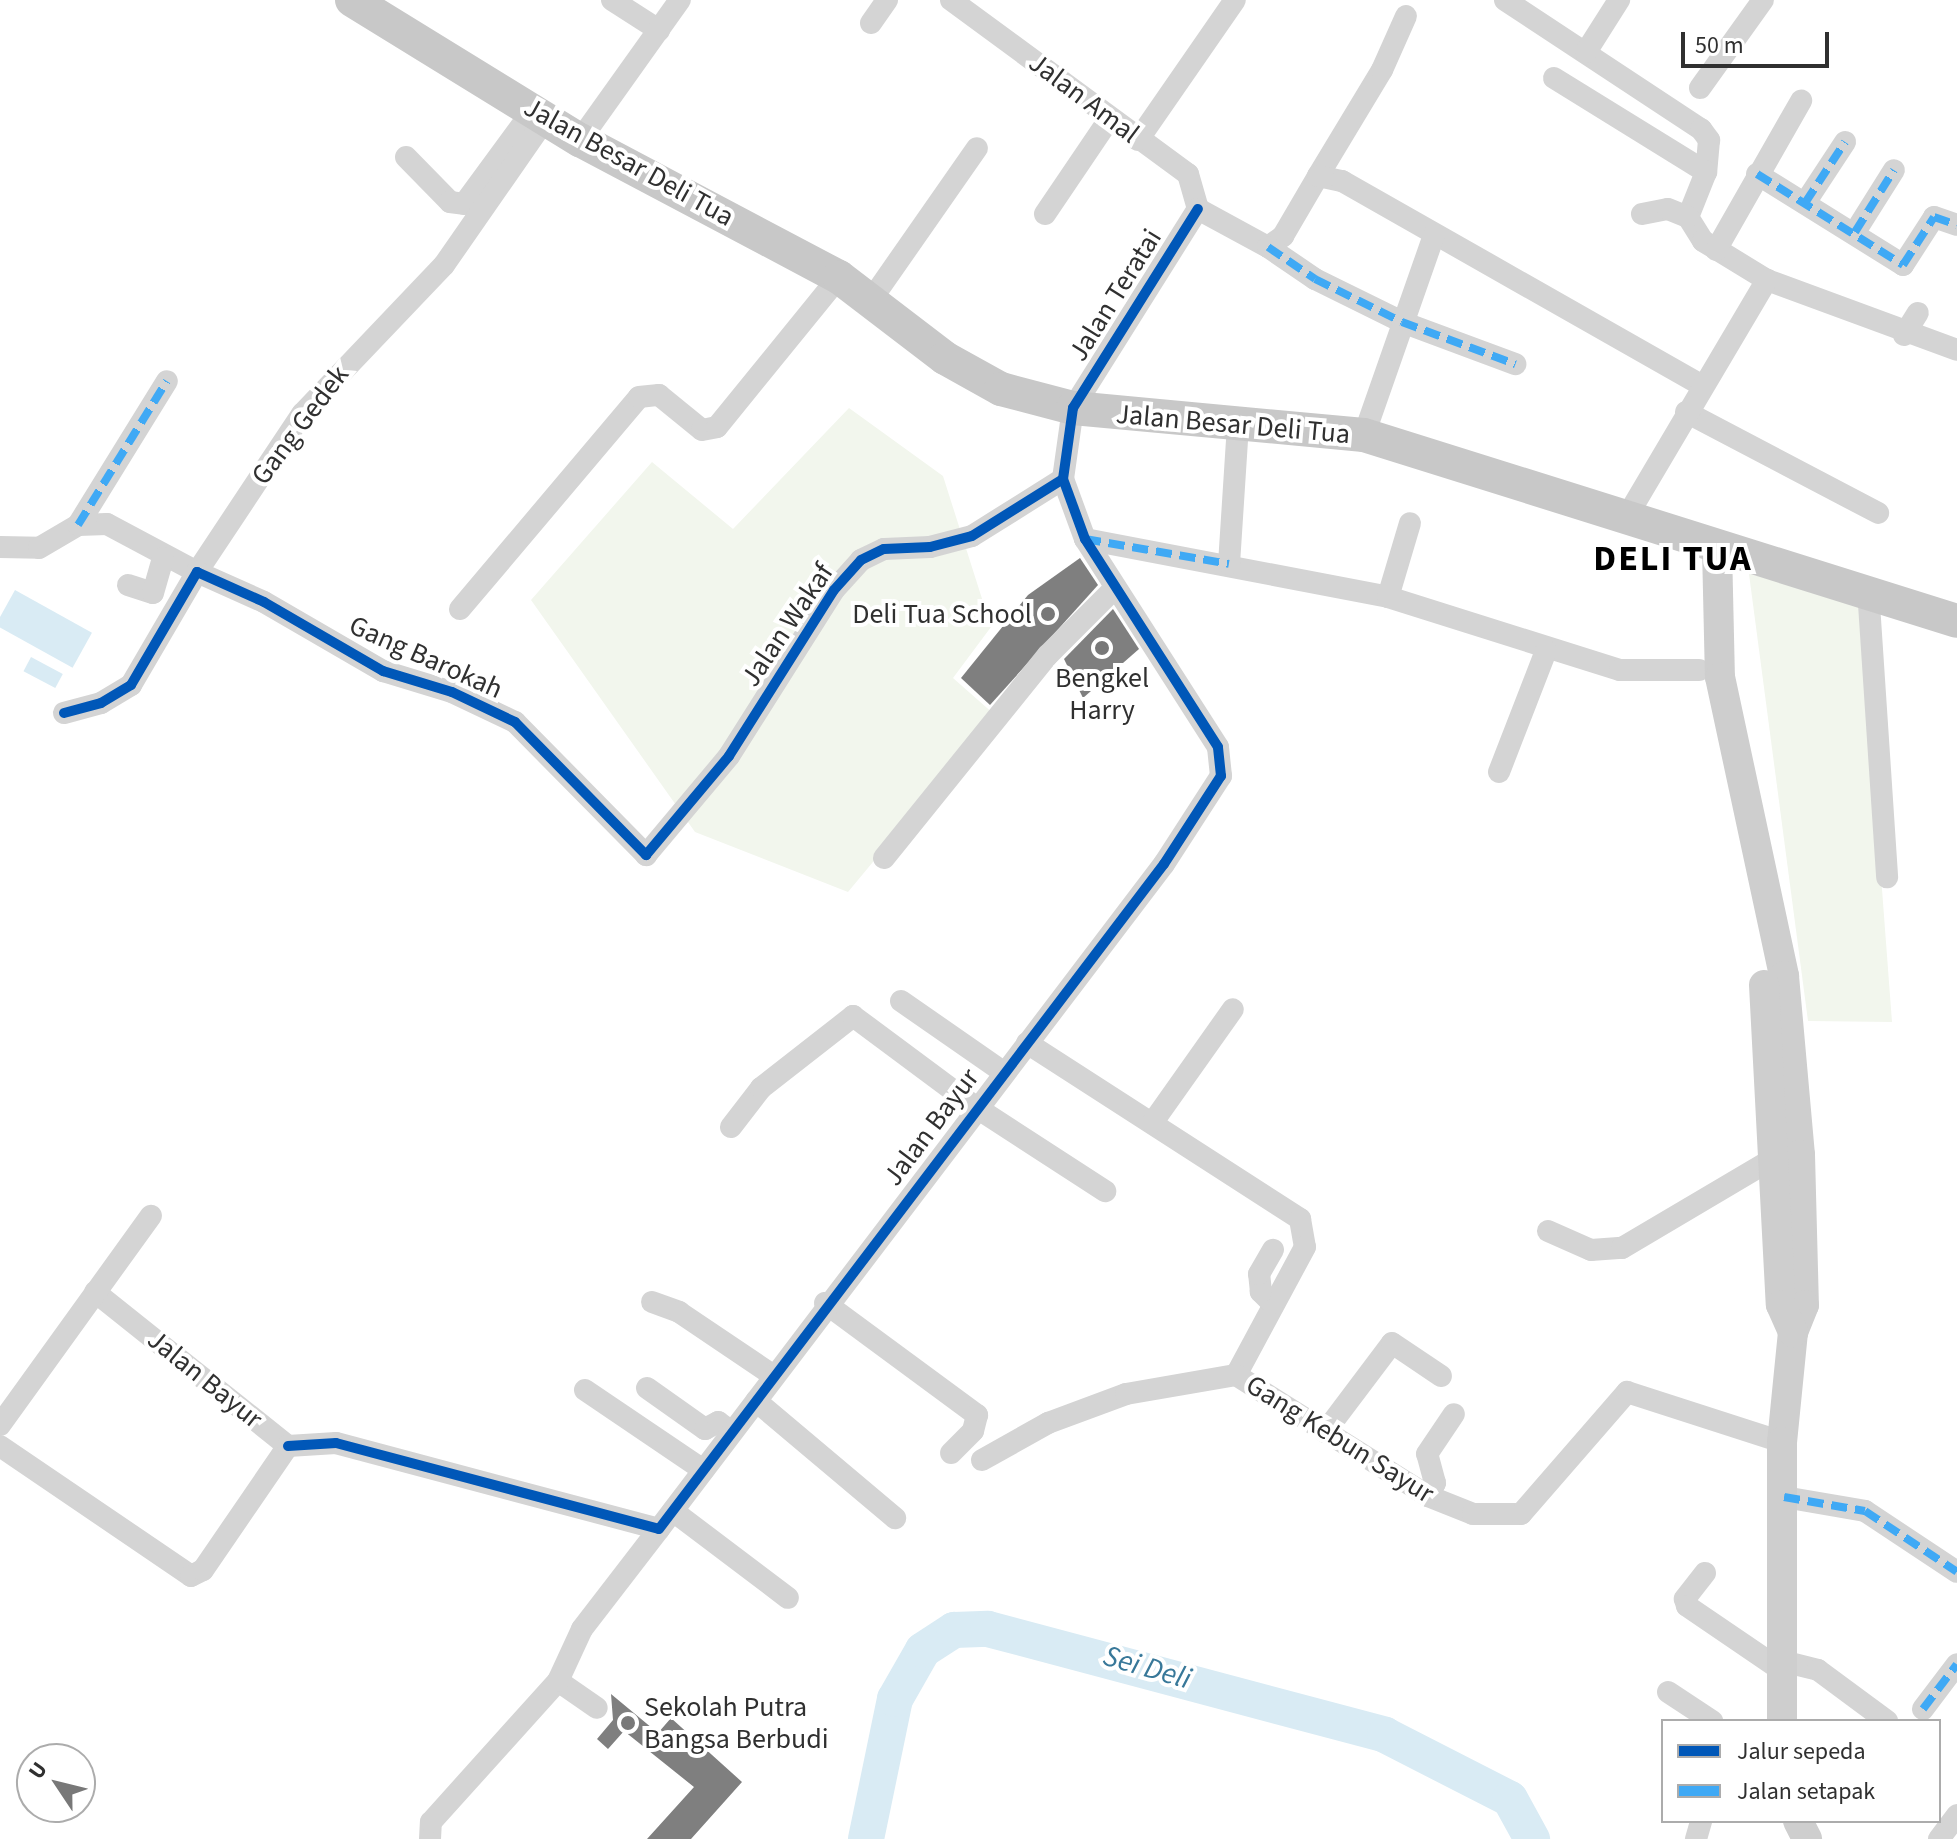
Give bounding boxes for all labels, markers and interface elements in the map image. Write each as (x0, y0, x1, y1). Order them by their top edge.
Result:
scale bar (1685, 16, 1833, 66)
text: 50 m (1695, 28, 1744, 63)
street label: Jalan Amal (1022, 46, 1146, 150)
street label: Jalan Besar Deli Tua (518, 90, 740, 234)
street label: Jalan Teratai (1061, 223, 1169, 367)
street label: Gang Gedek (244, 359, 356, 491)
street label: Jalan Besar Deli Tua (1114, 397, 1352, 451)
district label: DELI TUA (1593, 537, 1753, 581)
street label: Jalan Wakaf (734, 557, 840, 693)
place label: Deli Tua School (852, 597, 1032, 631)
marker: Deli Tua School (1039, 605, 1057, 623)
street label: Gang Barokah (344, 608, 508, 706)
marker: Bengkel Harry (1093, 639, 1111, 657)
place label: Bengkel Harry (1055, 661, 1149, 727)
street label: Jalan Bayur (876, 1062, 986, 1192)
street label: Jalan Bayur (141, 1322, 269, 1436)
street label: Gang Kebun Sayur (1240, 1368, 1440, 1510)
water label: Sei Deli (1099, 1638, 1195, 1698)
place label: Sekolah Putra Bangsa Berbudi (644, 1690, 829, 1756)
marker: Sekolah Putra Bangsa Berbudi (619, 1714, 637, 1732)
legend (1661, 1719, 1941, 1823)
text: Jalur sepeda (1737, 1734, 1866, 1769)
north arrow (16, 1743, 96, 1823)
text: U (21, 1755, 55, 1786)
text: Jalan setapak (1737, 1774, 1875, 1809)

